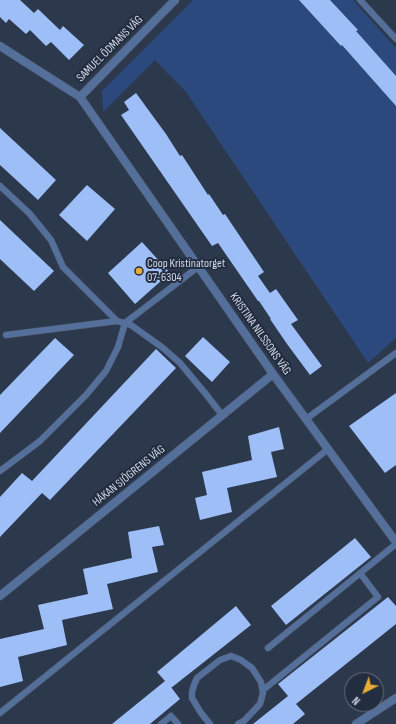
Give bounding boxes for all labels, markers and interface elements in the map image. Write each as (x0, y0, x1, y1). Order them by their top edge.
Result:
street label: SAMUEL ÖDMANS VÄG (74, 13, 146, 85)
place label: Coop Kristinatorget 07-6304 (147, 257, 225, 285)
marker: Coop Kristinatorget 07-6304 (134, 266, 144, 276)
street label: KRISTINA NILSSONS VÄG (226, 290, 294, 378)
street label: HÅKAN SJÖGRENS VÄG (90, 442, 168, 510)
north arrow (344, 672, 384, 712)
text: N (350, 694, 363, 707)

